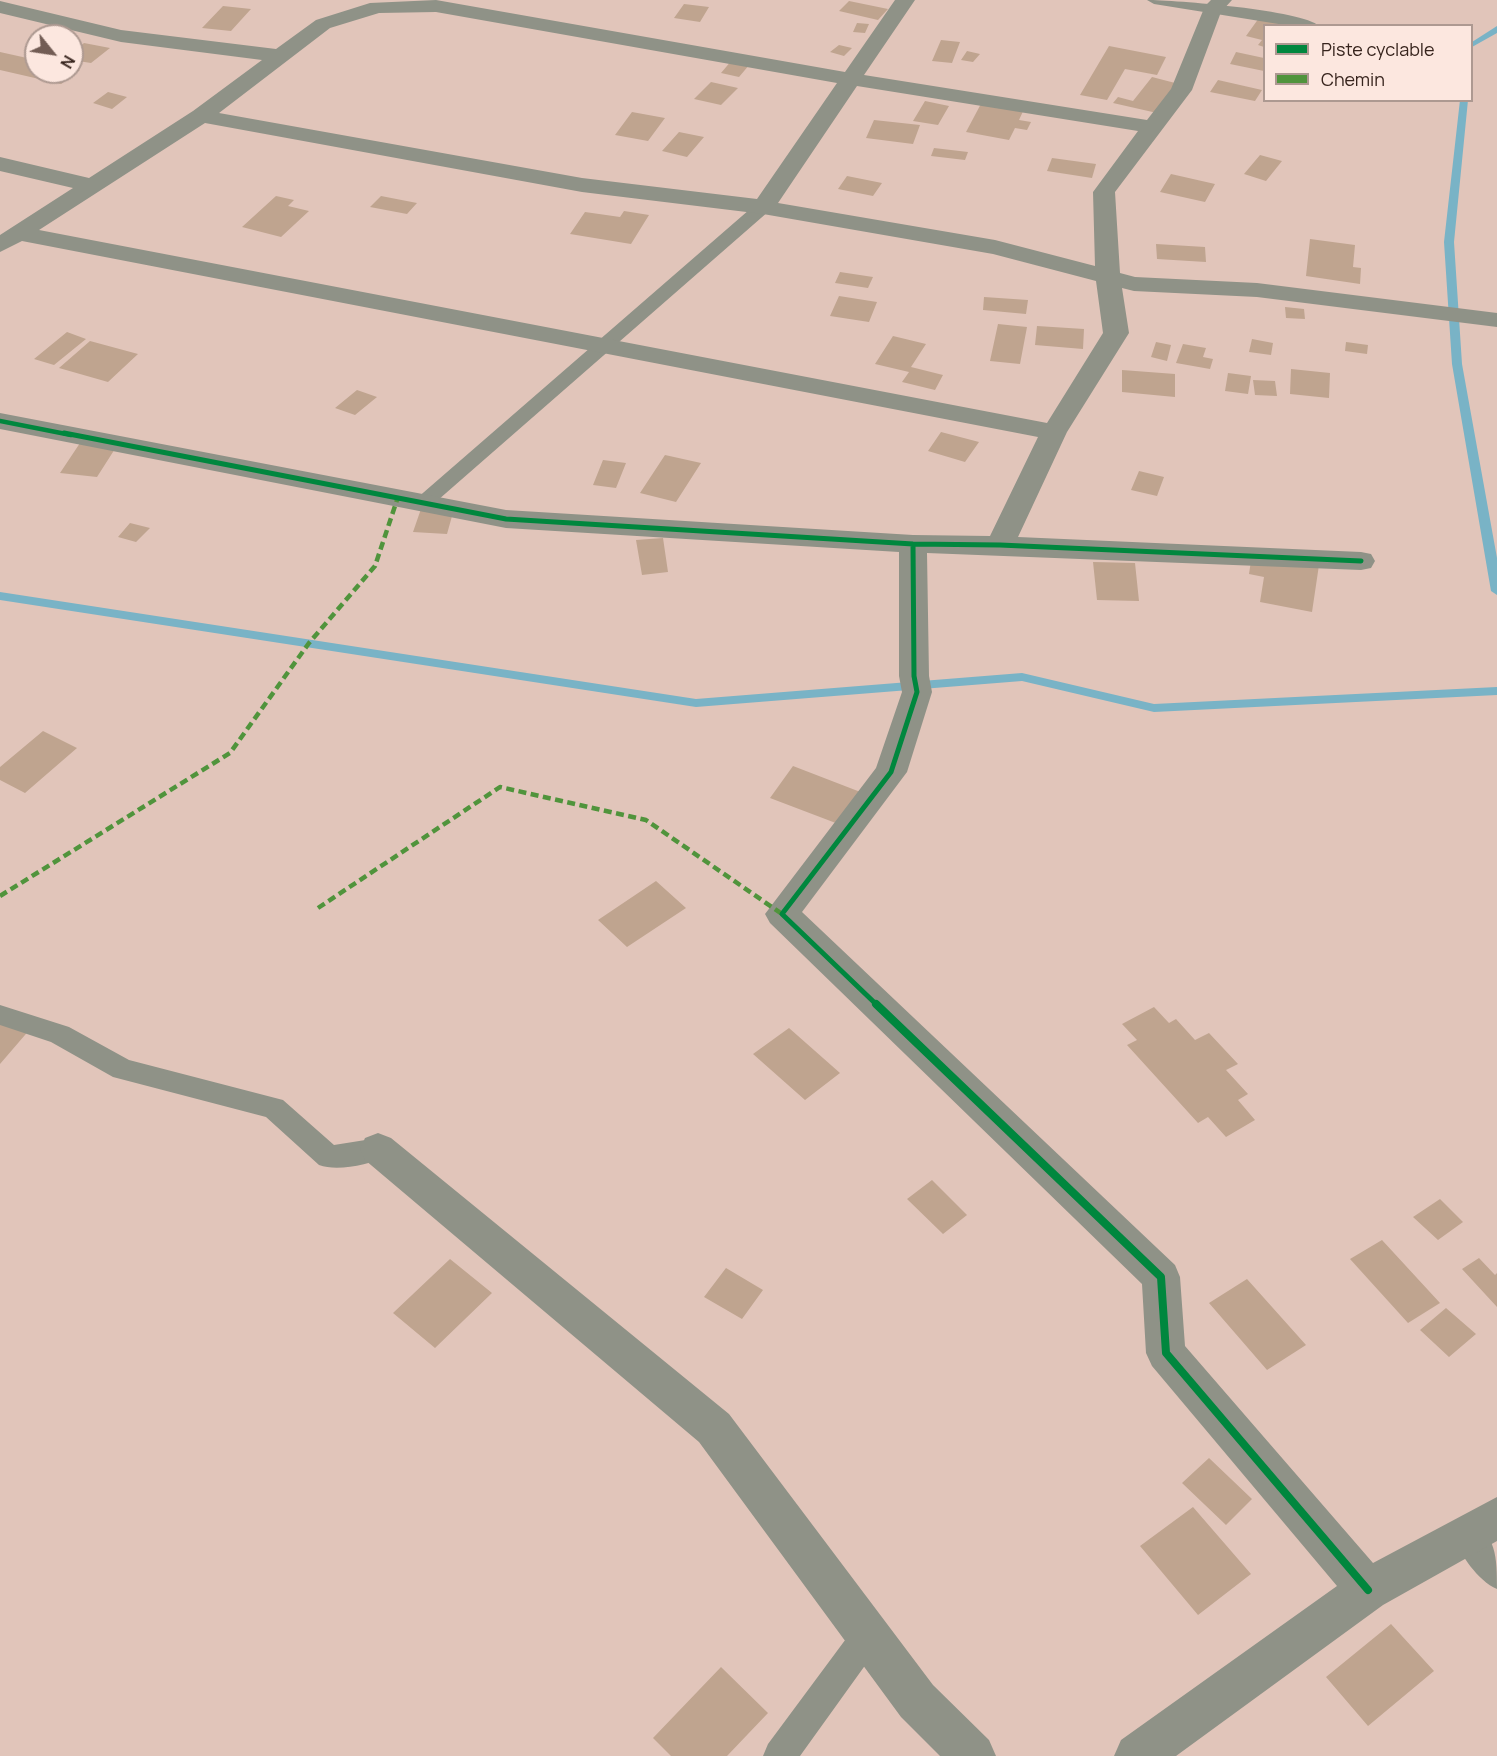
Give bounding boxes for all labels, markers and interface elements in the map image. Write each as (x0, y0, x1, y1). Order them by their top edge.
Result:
north arrow (24, 24, 84, 84)
legend (1263, 24, 1473, 102)
text: Piste cyclable (1321, 37, 1435, 61)
text: N (55, 52, 80, 72)
text: Chemin (1321, 67, 1385, 91)

